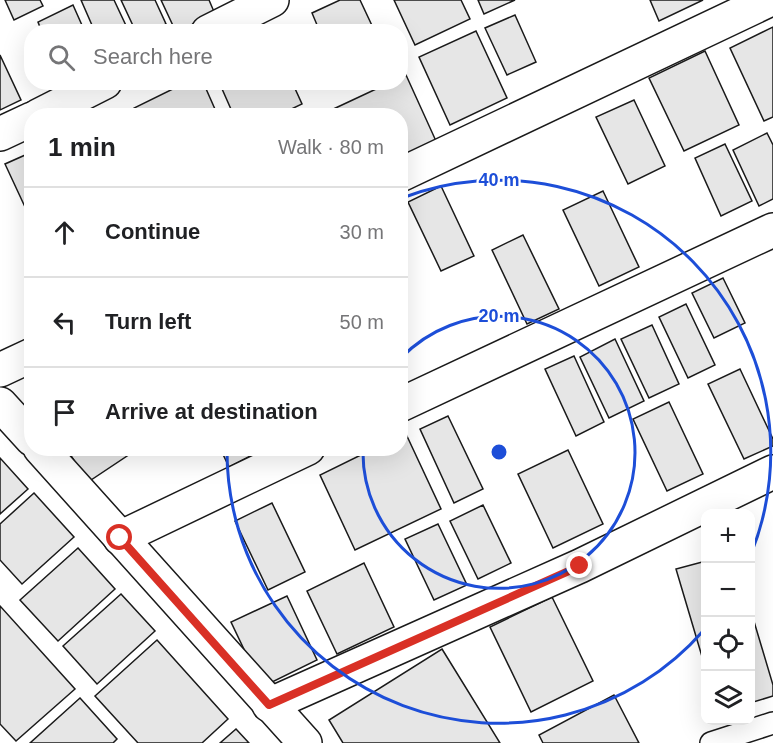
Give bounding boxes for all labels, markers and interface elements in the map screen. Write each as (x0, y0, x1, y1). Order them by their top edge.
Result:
search box (24, 24, 408, 90)
icon: search (45, 41, 78, 74)
text: Search here (93, 44, 213, 69)
text: 1 min (48, 132, 116, 162)
text: Walk · 80 m (278, 136, 384, 158)
text: 40 m (478, 170, 520, 190)
icon: ahead (48, 216, 81, 249)
text: Continue (105, 219, 200, 244)
text: 30 m (340, 221, 384, 243)
icon: left (48, 306, 81, 339)
text: 20 m (478, 306, 520, 326)
text: Turn left (105, 309, 191, 334)
text: 50 m (340, 311, 384, 333)
icon: arrive (48, 396, 81, 429)
text: Arrive at destination (105, 399, 318, 424)
centre of rings (489, 442, 509, 462)
map controls (701, 509, 755, 725)
button: + (701, 509, 755, 563)
route start (106, 524, 132, 550)
route end (566, 552, 592, 578)
button: − (701, 563, 755, 617)
button: locate (701, 617, 755, 671)
button: layers (701, 671, 755, 725)

